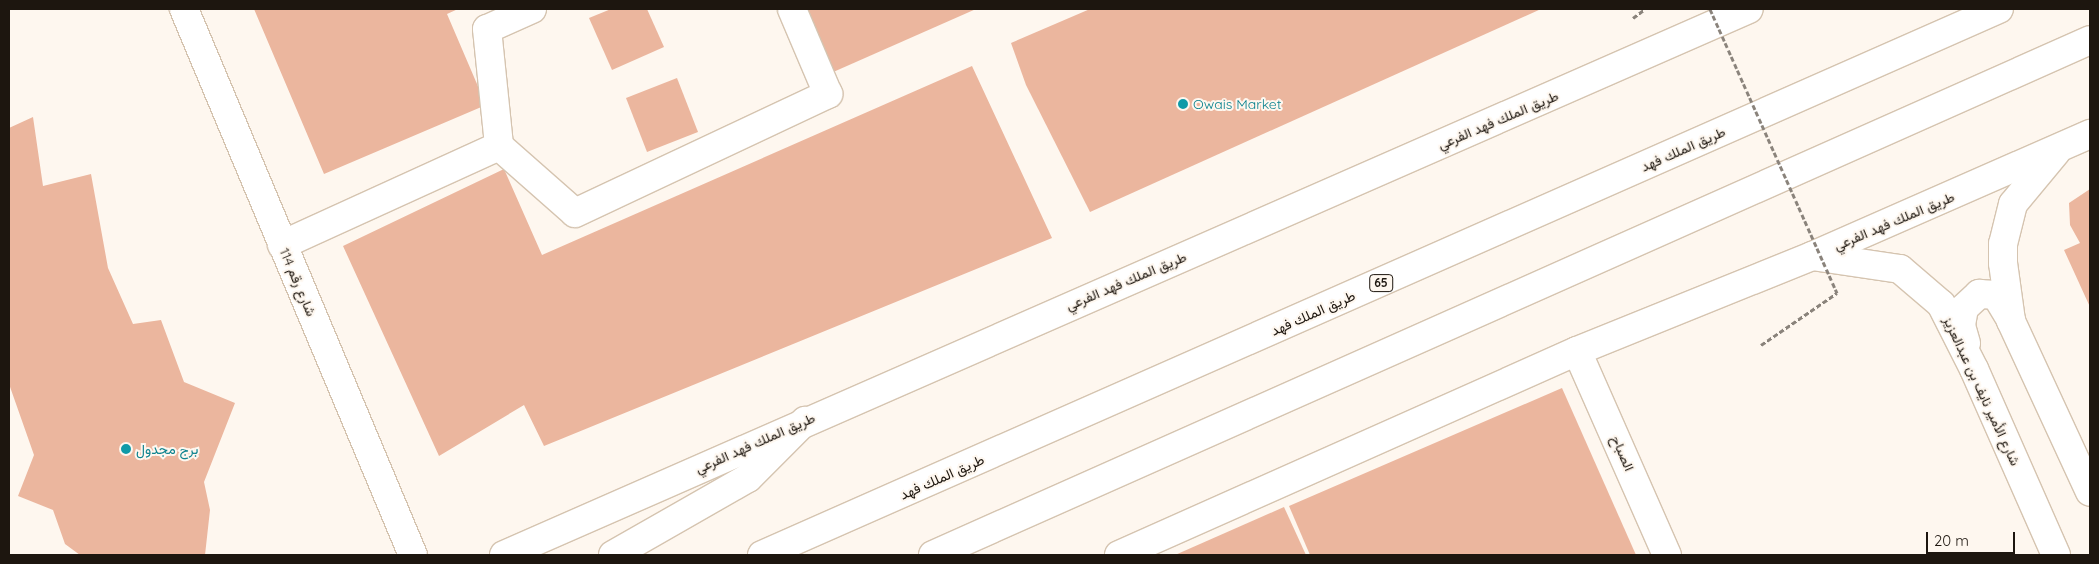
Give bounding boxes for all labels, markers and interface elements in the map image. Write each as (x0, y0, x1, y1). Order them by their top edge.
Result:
street label: طريق الملك فهد الفرعي (1435, 87, 1561, 153)
place label: Owais Market (1193, 96, 1281, 112)
marker: Owais Market (1177, 98, 1189, 110)
street label: طريق الملك فهد (1638, 123, 1728, 175)
street label: طريق الملك فهد الفرعي (1831, 188, 1957, 254)
street label: شارع رقم 114 (276, 245, 320, 319)
street label: طريق الملك فهد الفرعي (1063, 248, 1189, 314)
road number: 65 (1368, 274, 1394, 292)
street label: طريق الملك فهد (1268, 287, 1358, 339)
street label: شارع الأمير نايف بن عبدالعزيز (1940, 314, 2024, 468)
street label: طريق الملك فهد الفرعي (692, 409, 818, 477)
street label: الصباح (1608, 433, 1638, 473)
place label: برج مجدول (136, 441, 198, 457)
marker: برج مجدول (120, 443, 132, 455)
street label: طريق الملك فهد (897, 451, 987, 503)
scale bar (1929, 522, 2018, 554)
text: 20 m (1934, 531, 1969, 550)

